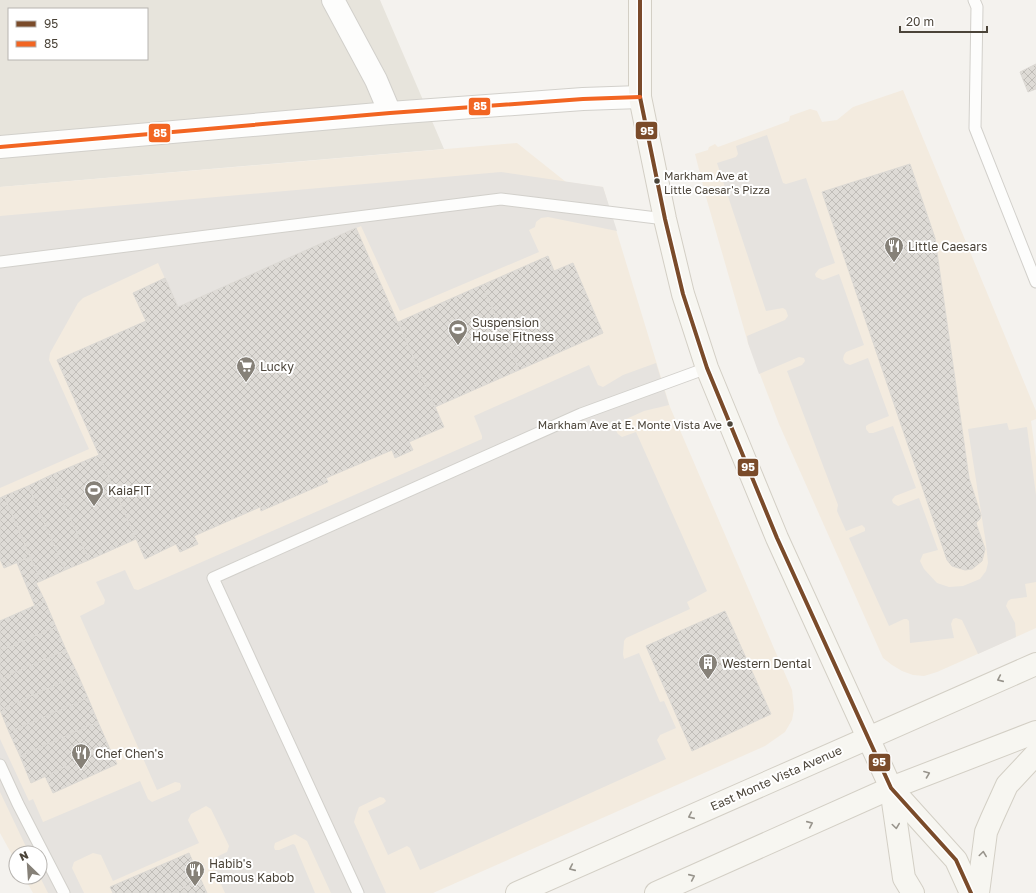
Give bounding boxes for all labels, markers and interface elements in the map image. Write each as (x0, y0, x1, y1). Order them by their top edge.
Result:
legend (8, 8, 148, 60)
scale bar (900, 8, 987, 34)
text: 20 m (906, 14, 934, 29)
text: 95 (44, 16, 58, 31)
text: 85 (44, 36, 58, 51)
line badge: 85 (468, 97, 491, 116)
text: 85 (473, 99, 487, 112)
line badge: 95 (635, 121, 658, 140)
line badge: 85 (148, 123, 171, 143)
text: 95 (640, 124, 654, 137)
text: 85 (153, 126, 167, 139)
place label: Markham Ave at Little Caesar's Pizza (664, 169, 770, 196)
marker: Markham Ave at Little Caesar's Pizza (652, 176, 662, 186)
restaurant icon: Little Caesars (883, 235, 905, 263)
place label: Little Caesars (908, 239, 987, 254)
place label: Suspension House Fitness (472, 315, 554, 344)
sports icon: Suspension House Fitness (447, 318, 469, 346)
supermarket icon: Lucky (235, 355, 257, 383)
place label: Lucky (260, 359, 294, 374)
place label: Markham Ave at E. Monte Vista Ave (538, 418, 722, 431)
marker: Markham Ave at E. Monte Vista Ave (725, 419, 735, 429)
line badge: 95 (737, 458, 759, 477)
text: 95 (741, 460, 755, 473)
sports icon: KaiaFIT (83, 479, 105, 507)
place label: KaiaFIT (108, 483, 152, 498)
building icon: Western Dental (697, 652, 719, 680)
place label: Western Dental (722, 656, 811, 671)
one-way arrow (997, 675, 1004, 683)
restaurant icon: Chef Chen's (70, 742, 92, 770)
street label: East Monte Vista Avenue (708, 742, 844, 814)
place label: Chef Chen's (95, 746, 164, 761)
line badge: 95 (868, 753, 891, 772)
text: 95 (872, 755, 886, 768)
one-way arrow (924, 770, 931, 778)
one-way arrow (688, 811, 696, 819)
one-way arrow (806, 820, 813, 828)
one-way arrow (891, 823, 900, 829)
north arrow (8, 845, 48, 885)
text: N (17, 848, 30, 863)
one-way arrow (978, 851, 987, 857)
place label: Habib's Famous Kabob (209, 856, 294, 885)
restaurant icon: Habib's Famous Kabob (184, 859, 206, 887)
one-way arrow (569, 863, 577, 871)
one-way arrow (687, 874, 695, 882)

